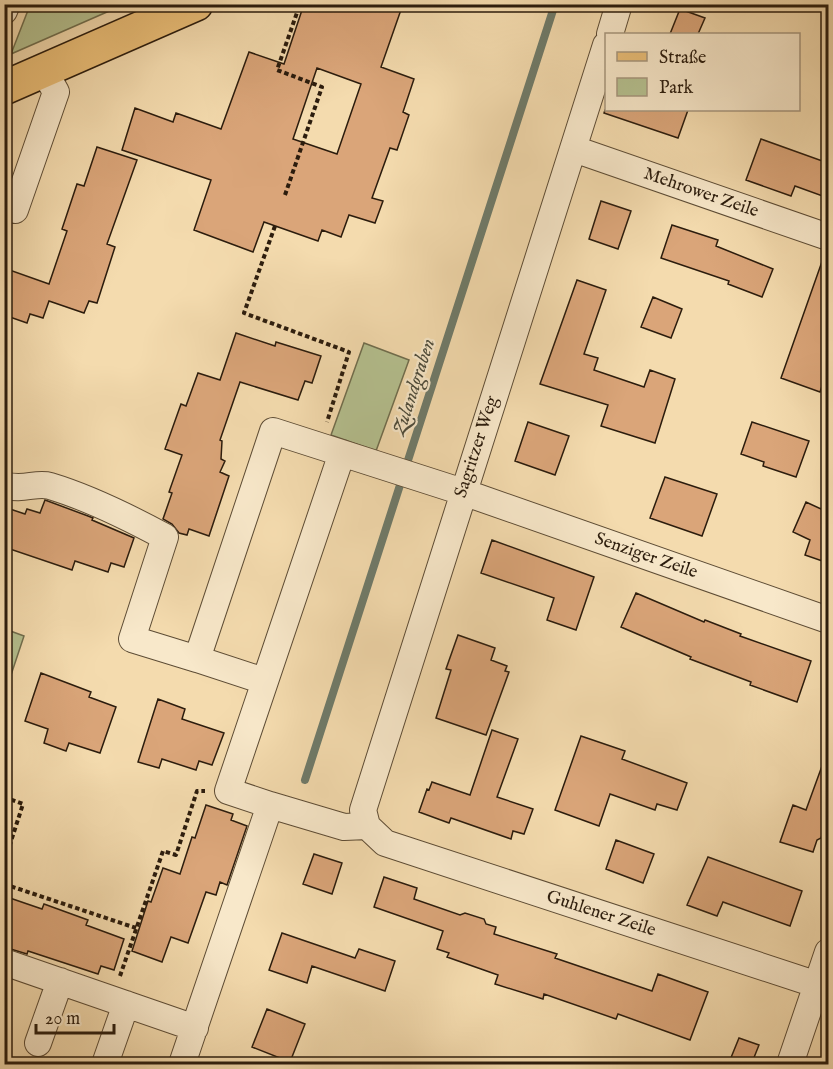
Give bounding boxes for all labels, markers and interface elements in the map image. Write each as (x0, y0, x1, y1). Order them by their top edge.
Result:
legend (605, 33, 800, 111)
text: Straße (659, 47, 706, 70)
text: Park (659, 77, 694, 100)
street label: Mehrower Zeile (640, 163, 762, 223)
water label: Zulandgraben (386, 336, 442, 441)
street label: Sagritzer Weg (450, 393, 504, 501)
street label: Senziger Zeile (591, 528, 701, 584)
street label: Guhlener Zeile (543, 886, 659, 942)
scale bar (36, 997, 114, 1035)
text: 20 m (45, 1008, 80, 1031)

